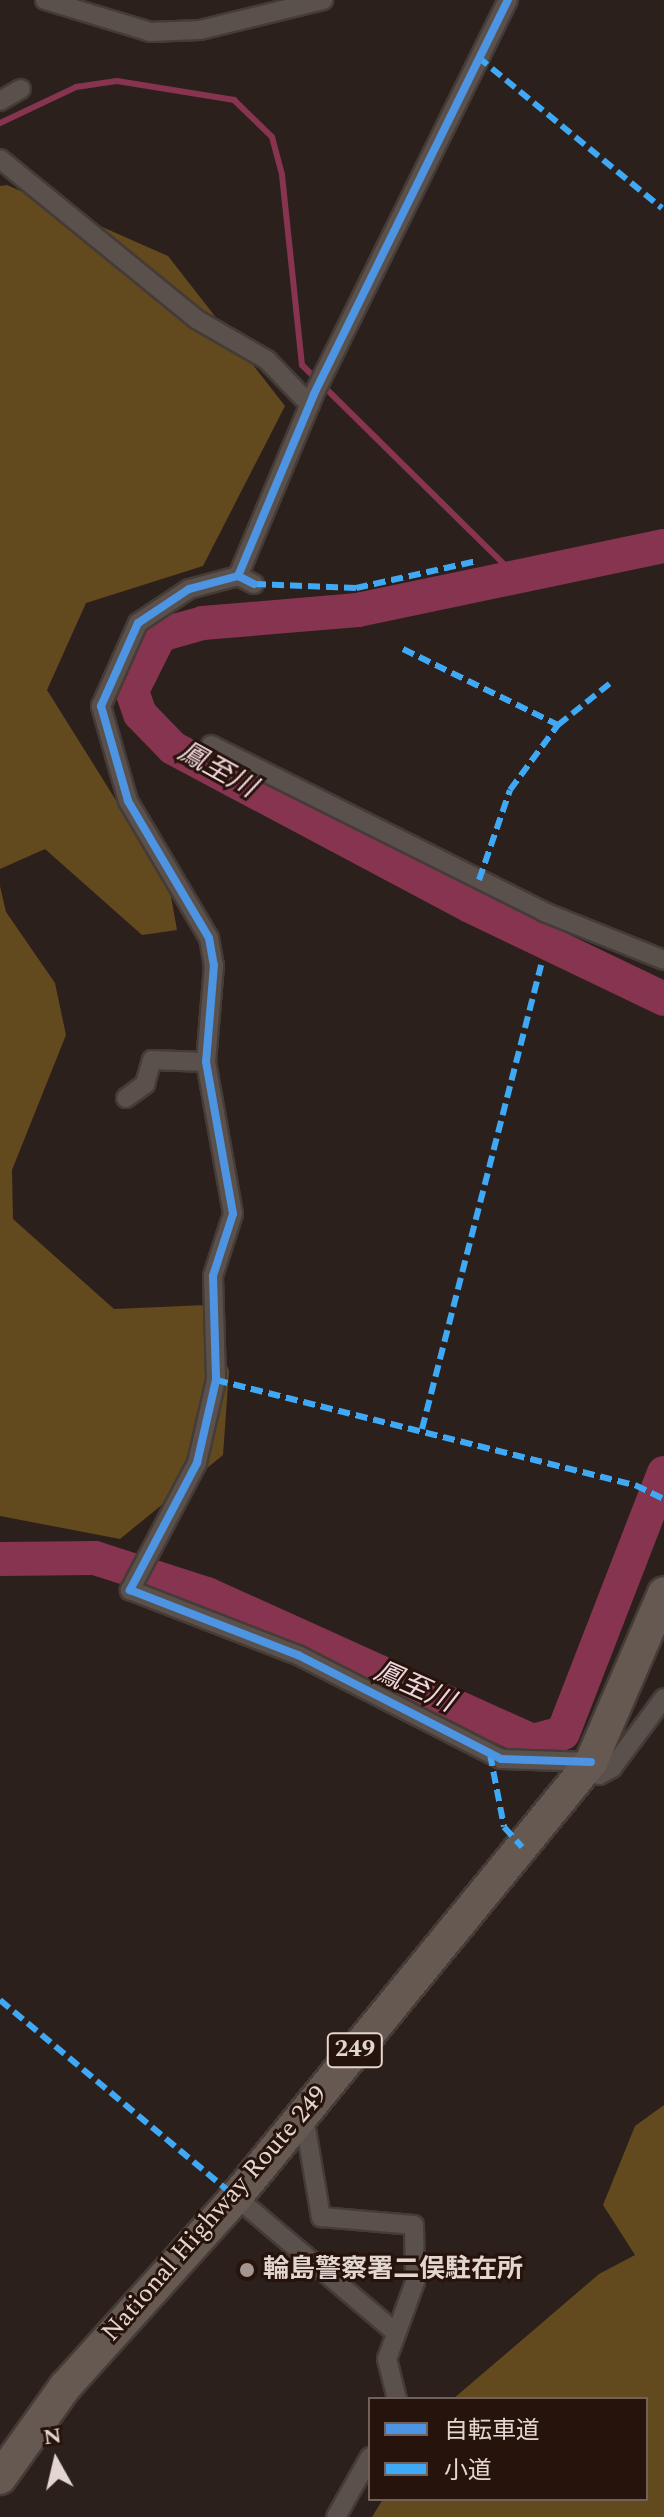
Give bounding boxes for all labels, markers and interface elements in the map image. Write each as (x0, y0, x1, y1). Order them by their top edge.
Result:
water label: 鳳至川 (172, 735, 262, 805)
water label: 鳳至川 (369, 1655, 459, 1719)
road number: 249 (325, 2030, 385, 2070)
street label: National Highway Route 249 (95, 2080, 335, 2348)
place label: 輪島警察署二俣駐在所 (263, 2254, 523, 2286)
marker: 輪島警察署二俣駐在所 (238, 2261, 256, 2279)
legend (368, 2397, 648, 2501)
text: 自転車道 (444, 2413, 540, 2449)
text: N (41, 2419, 64, 2454)
north arrow (16, 2421, 96, 2501)
text: 小道 (444, 2453, 492, 2489)

